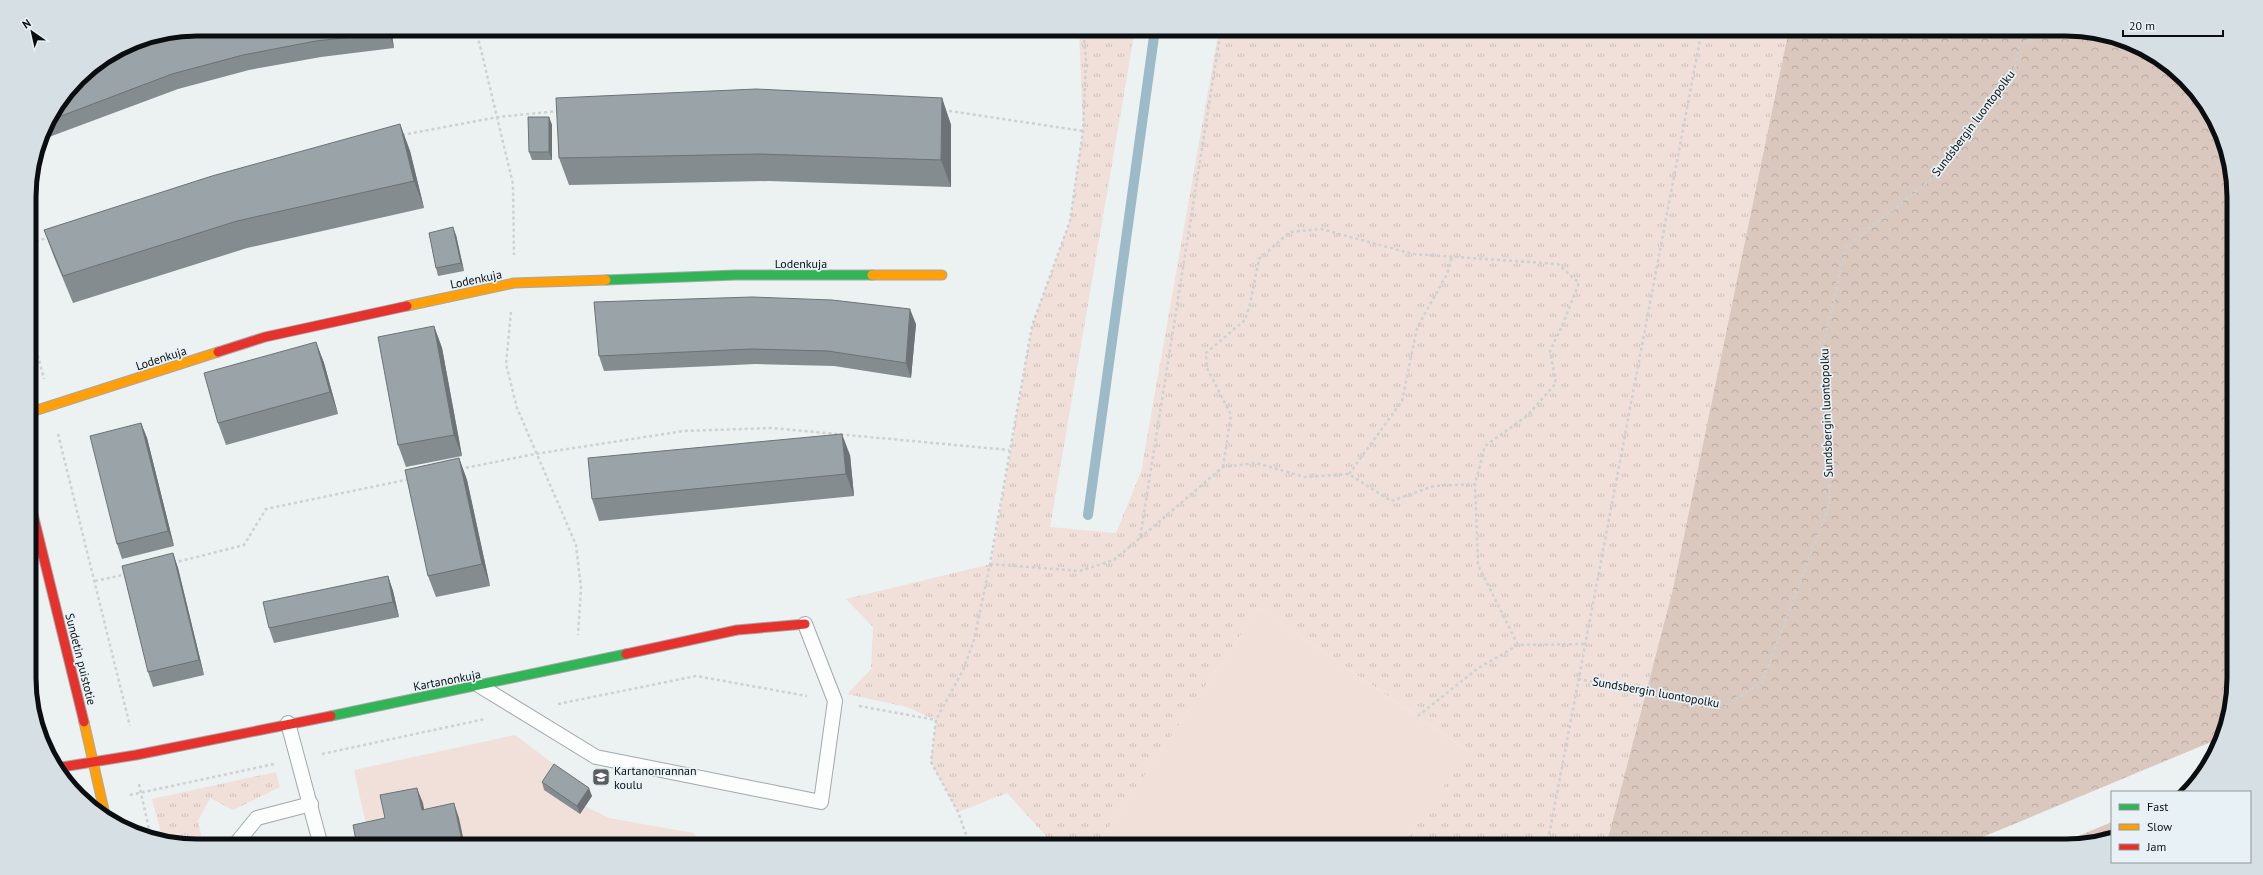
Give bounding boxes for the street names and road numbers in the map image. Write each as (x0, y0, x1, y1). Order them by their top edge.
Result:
street label: Sundsbergin luontopolku (1928, 67, 2018, 179)
street label: Lodenkuja (775, 256, 827, 271)
street label: Lodenkuja (449, 266, 503, 292)
street label: Lodenkuja (134, 343, 188, 373)
street label: Sundsbergin luontopolku (1816, 348, 1836, 478)
street label: Sundetin puistotie (62, 612, 100, 706)
street label: Kartanonkuja (412, 666, 482, 694)
street label: Sundsbergin luontopolku (1591, 673, 1721, 711)

